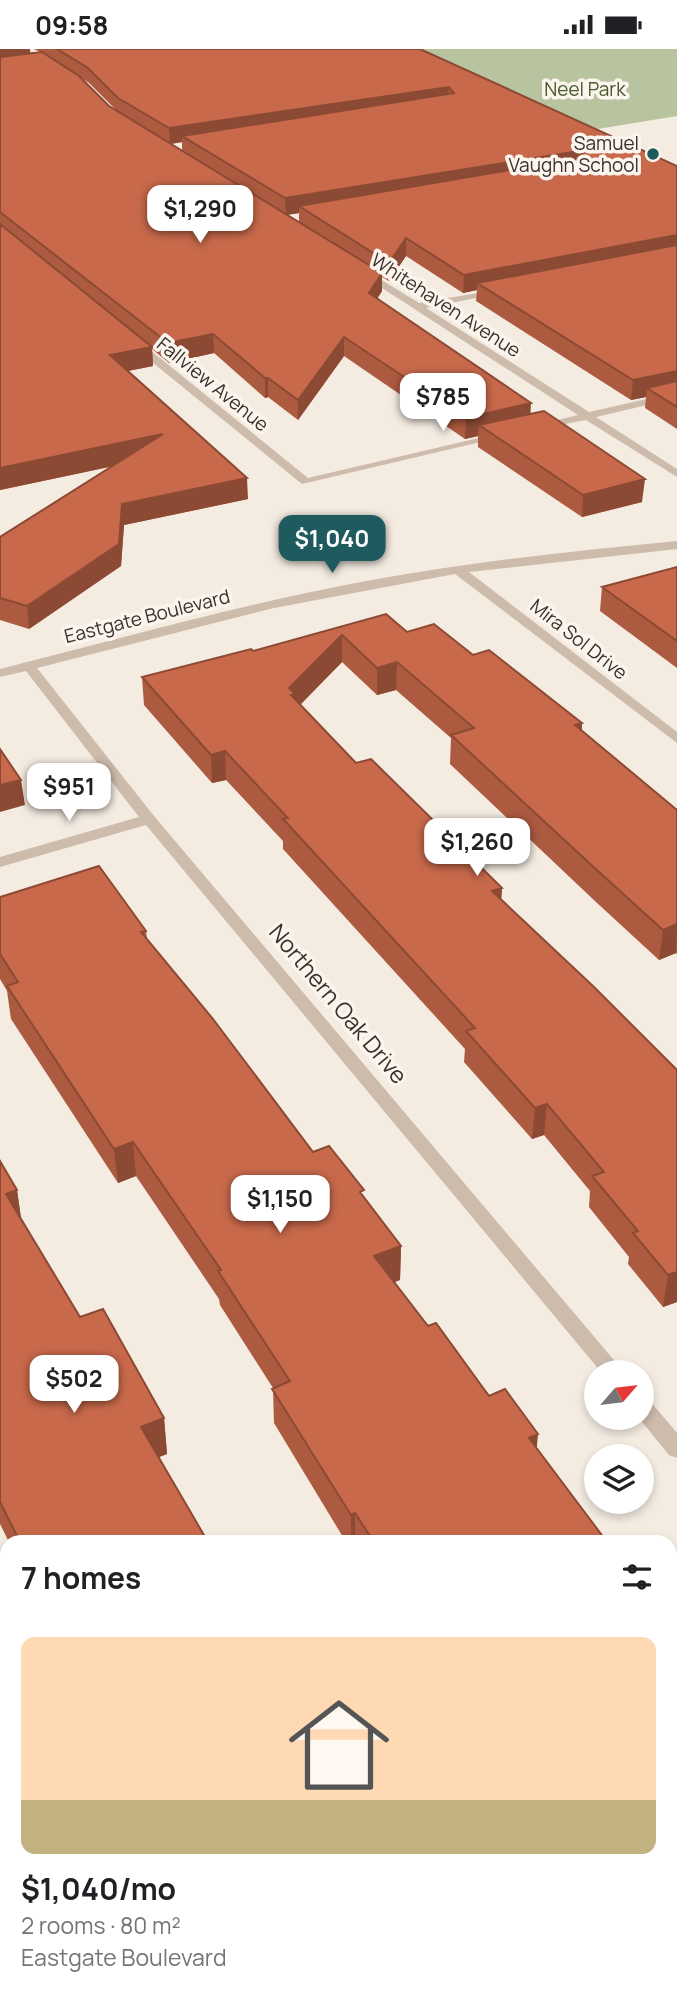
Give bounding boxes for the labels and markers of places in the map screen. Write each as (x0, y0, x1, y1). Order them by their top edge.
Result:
place label: Samuel Vaughn School (508, 130, 639, 178)
marker: Samuel Vaughn School (645, 146, 661, 162)
pin: $1,290 (143, 185, 257, 245)
pin: $785 (402, 373, 484, 433)
pin: $1,040 (275, 515, 389, 575)
pin: $951 (28, 763, 110, 823)
pin: $1,260 (420, 819, 534, 878)
pin: $1,150 (223, 1175, 337, 1235)
pin: $502 (33, 1355, 115, 1415)

